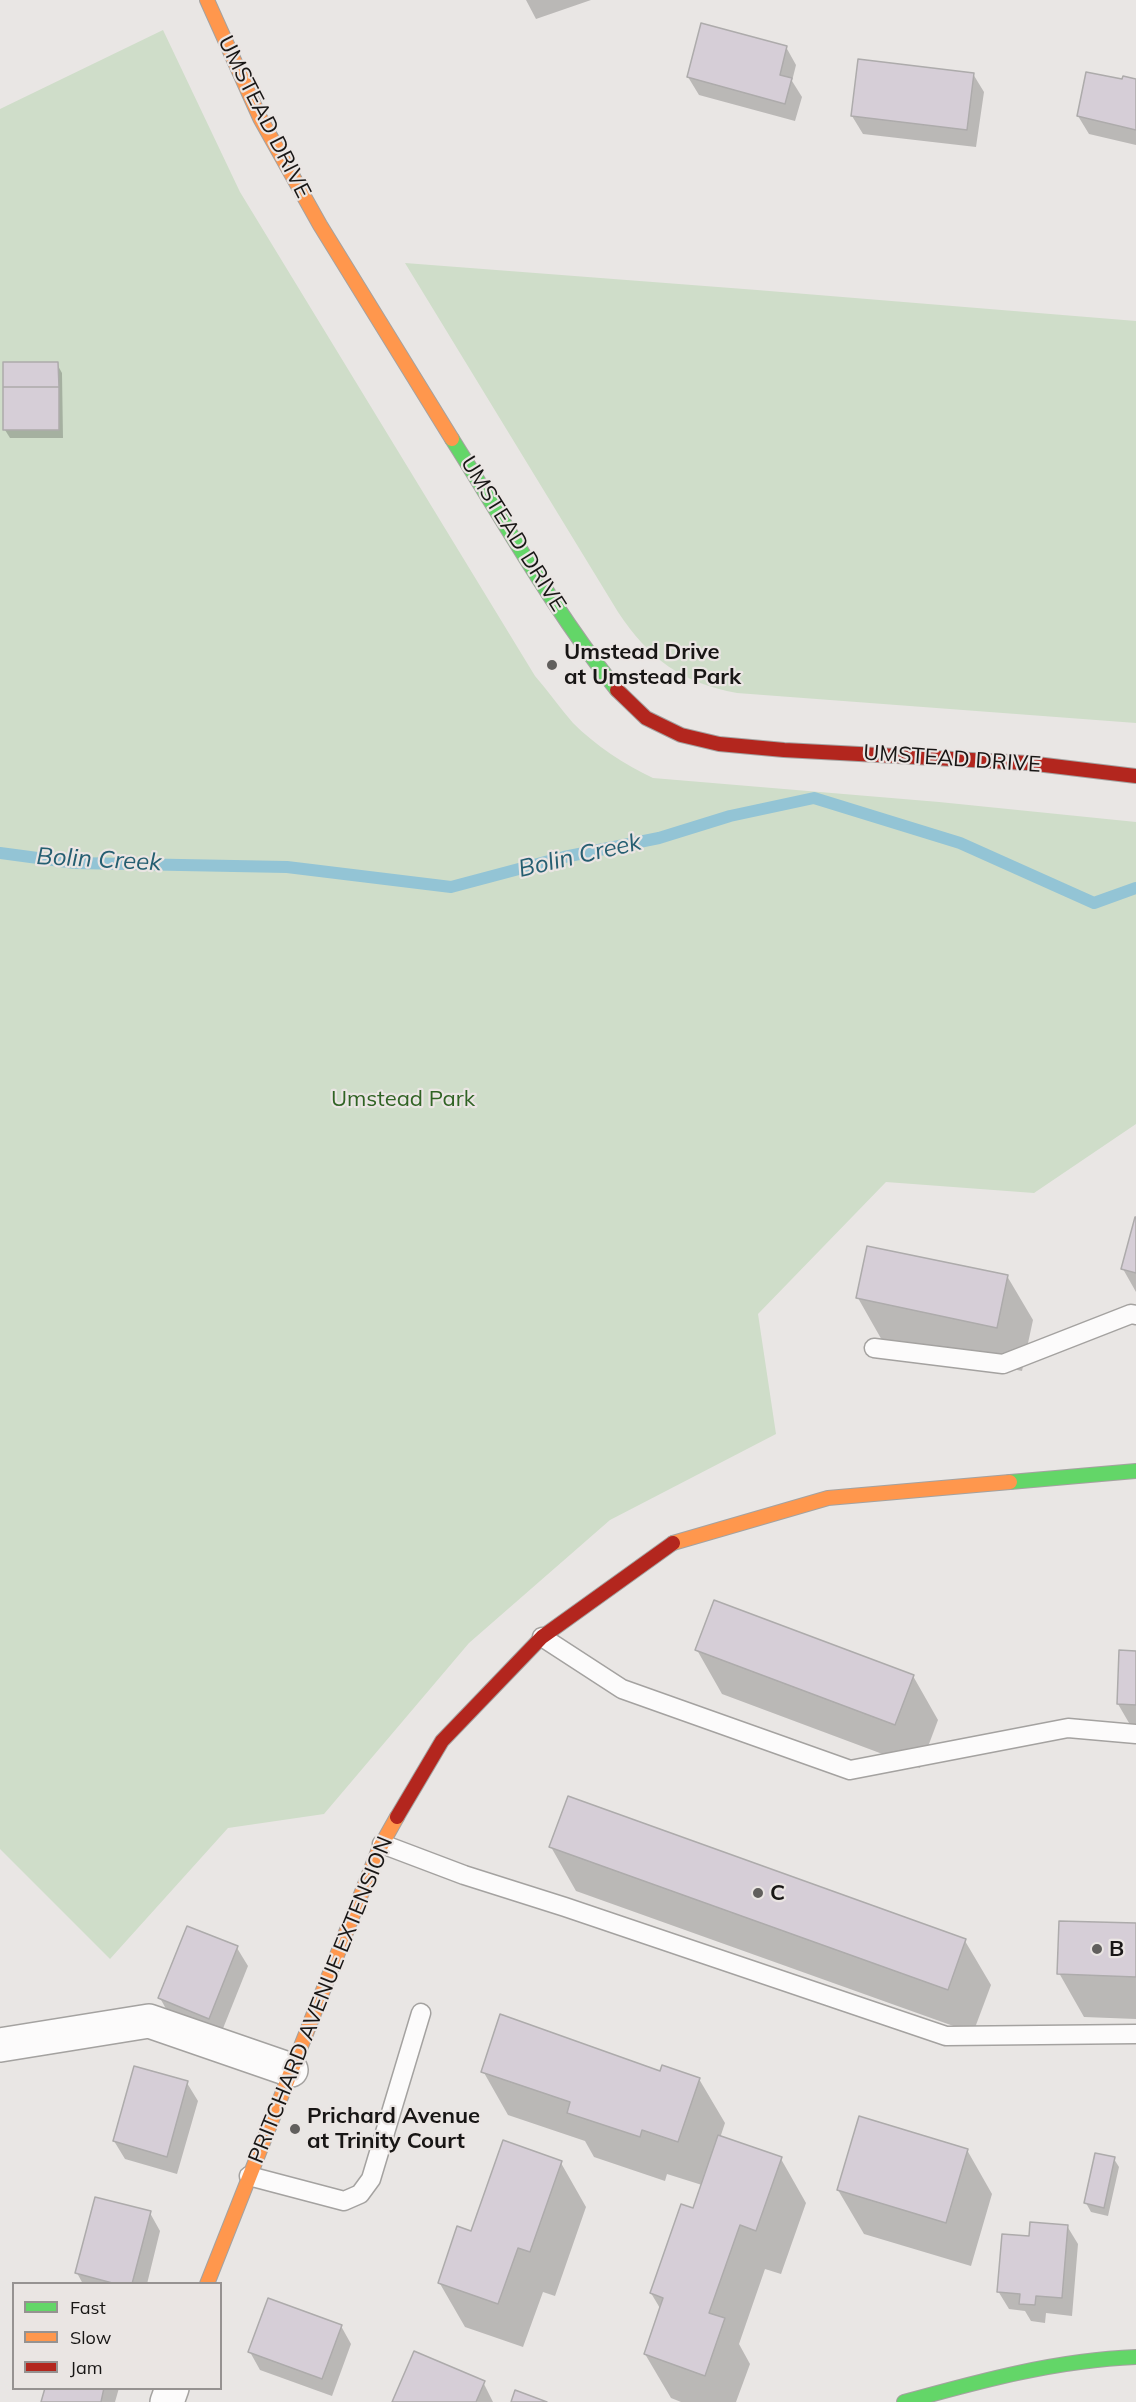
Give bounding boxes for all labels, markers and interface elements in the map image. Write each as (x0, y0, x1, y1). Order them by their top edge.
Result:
street label: UMSTEAD DRIVE (212, 32, 316, 202)
street label: UMSTEAD DRIVE (455, 451, 571, 617)
place label: Umstead Drive at Umstead Park (564, 639, 741, 690)
marker: Umstead Drive at Umstead Park (545, 658, 559, 672)
street label: UMSTEAD DRIVE (862, 740, 1042, 778)
water label: Bolin Creek (516, 828, 644, 884)
water label: Bolin Creek (36, 842, 162, 878)
park label: Umstead Park (331, 1086, 475, 1112)
street label: PRITCHARD AVENUE EXTENSION (243, 1833, 399, 2167)
place label: C (770, 1880, 785, 1906)
marker: C (751, 1886, 765, 1900)
place label: B (1109, 1936, 1124, 1962)
marker: B (1090, 1942, 1104, 1956)
place label: Prichard Avenue at Trinity Court (307, 2103, 480, 2154)
marker: Prichard Avenue at Trinity Court (288, 2122, 302, 2136)
legend (12, 2282, 222, 2390)
text: Fast (70, 2296, 106, 2319)
text: Slow (70, 2326, 111, 2349)
text: Jam (70, 2356, 103, 2379)

